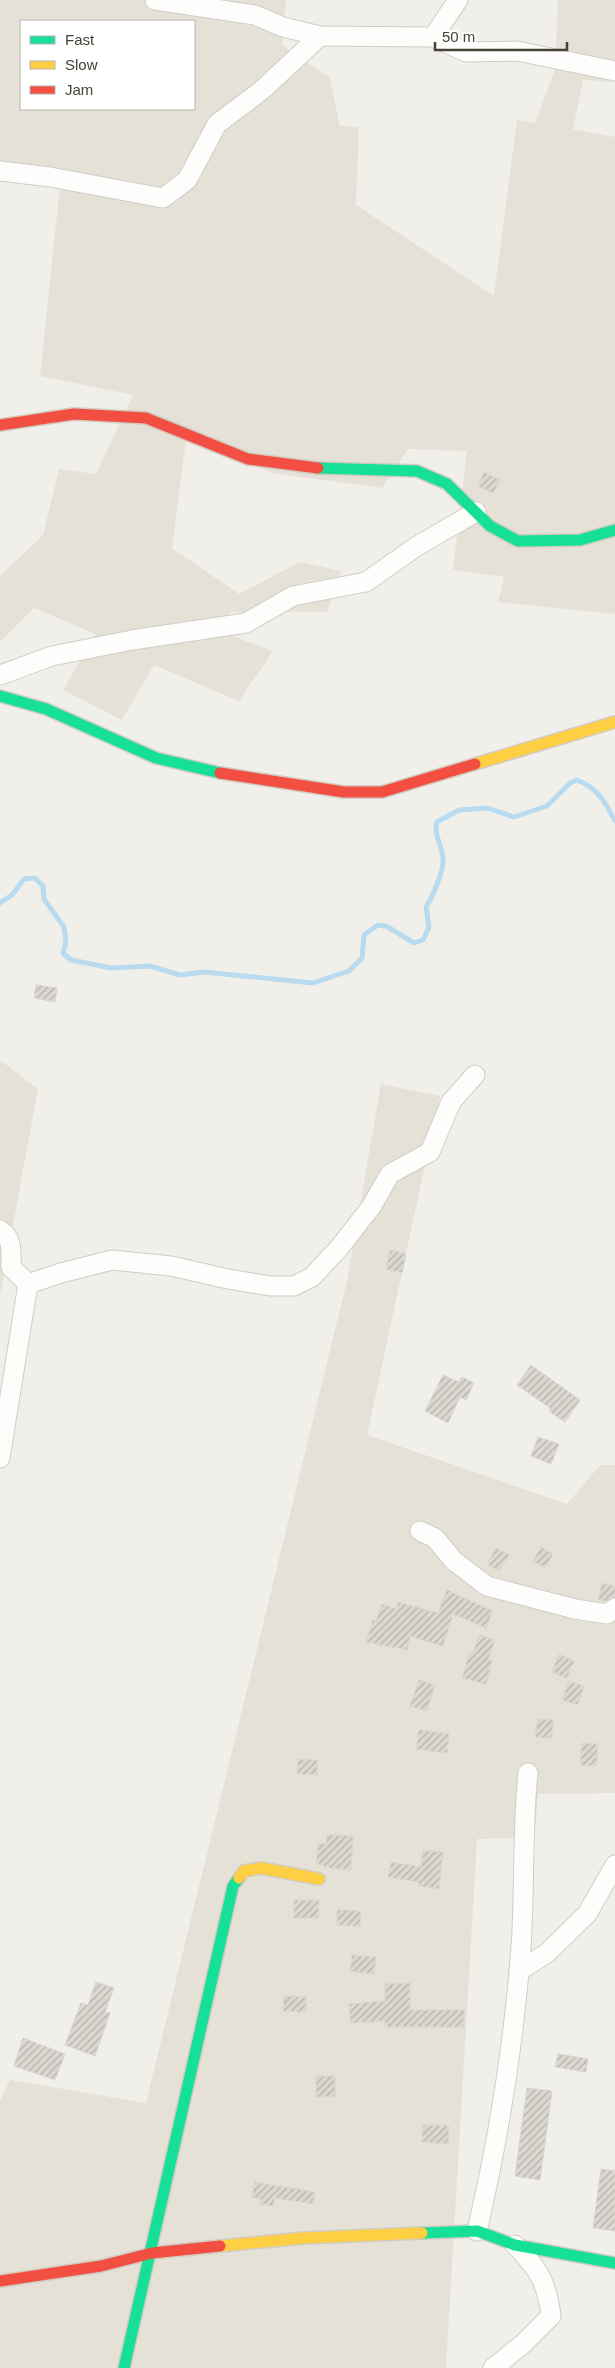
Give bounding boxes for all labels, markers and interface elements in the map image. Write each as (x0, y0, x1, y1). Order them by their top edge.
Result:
legend (20, 20, 195, 110)
scale bar (435, 20, 568, 52)
text: 50 m (442, 28, 475, 45)
text: Fast (65, 31, 95, 48)
text: Slow (65, 56, 98, 73)
text: Jam (65, 81, 93, 98)

